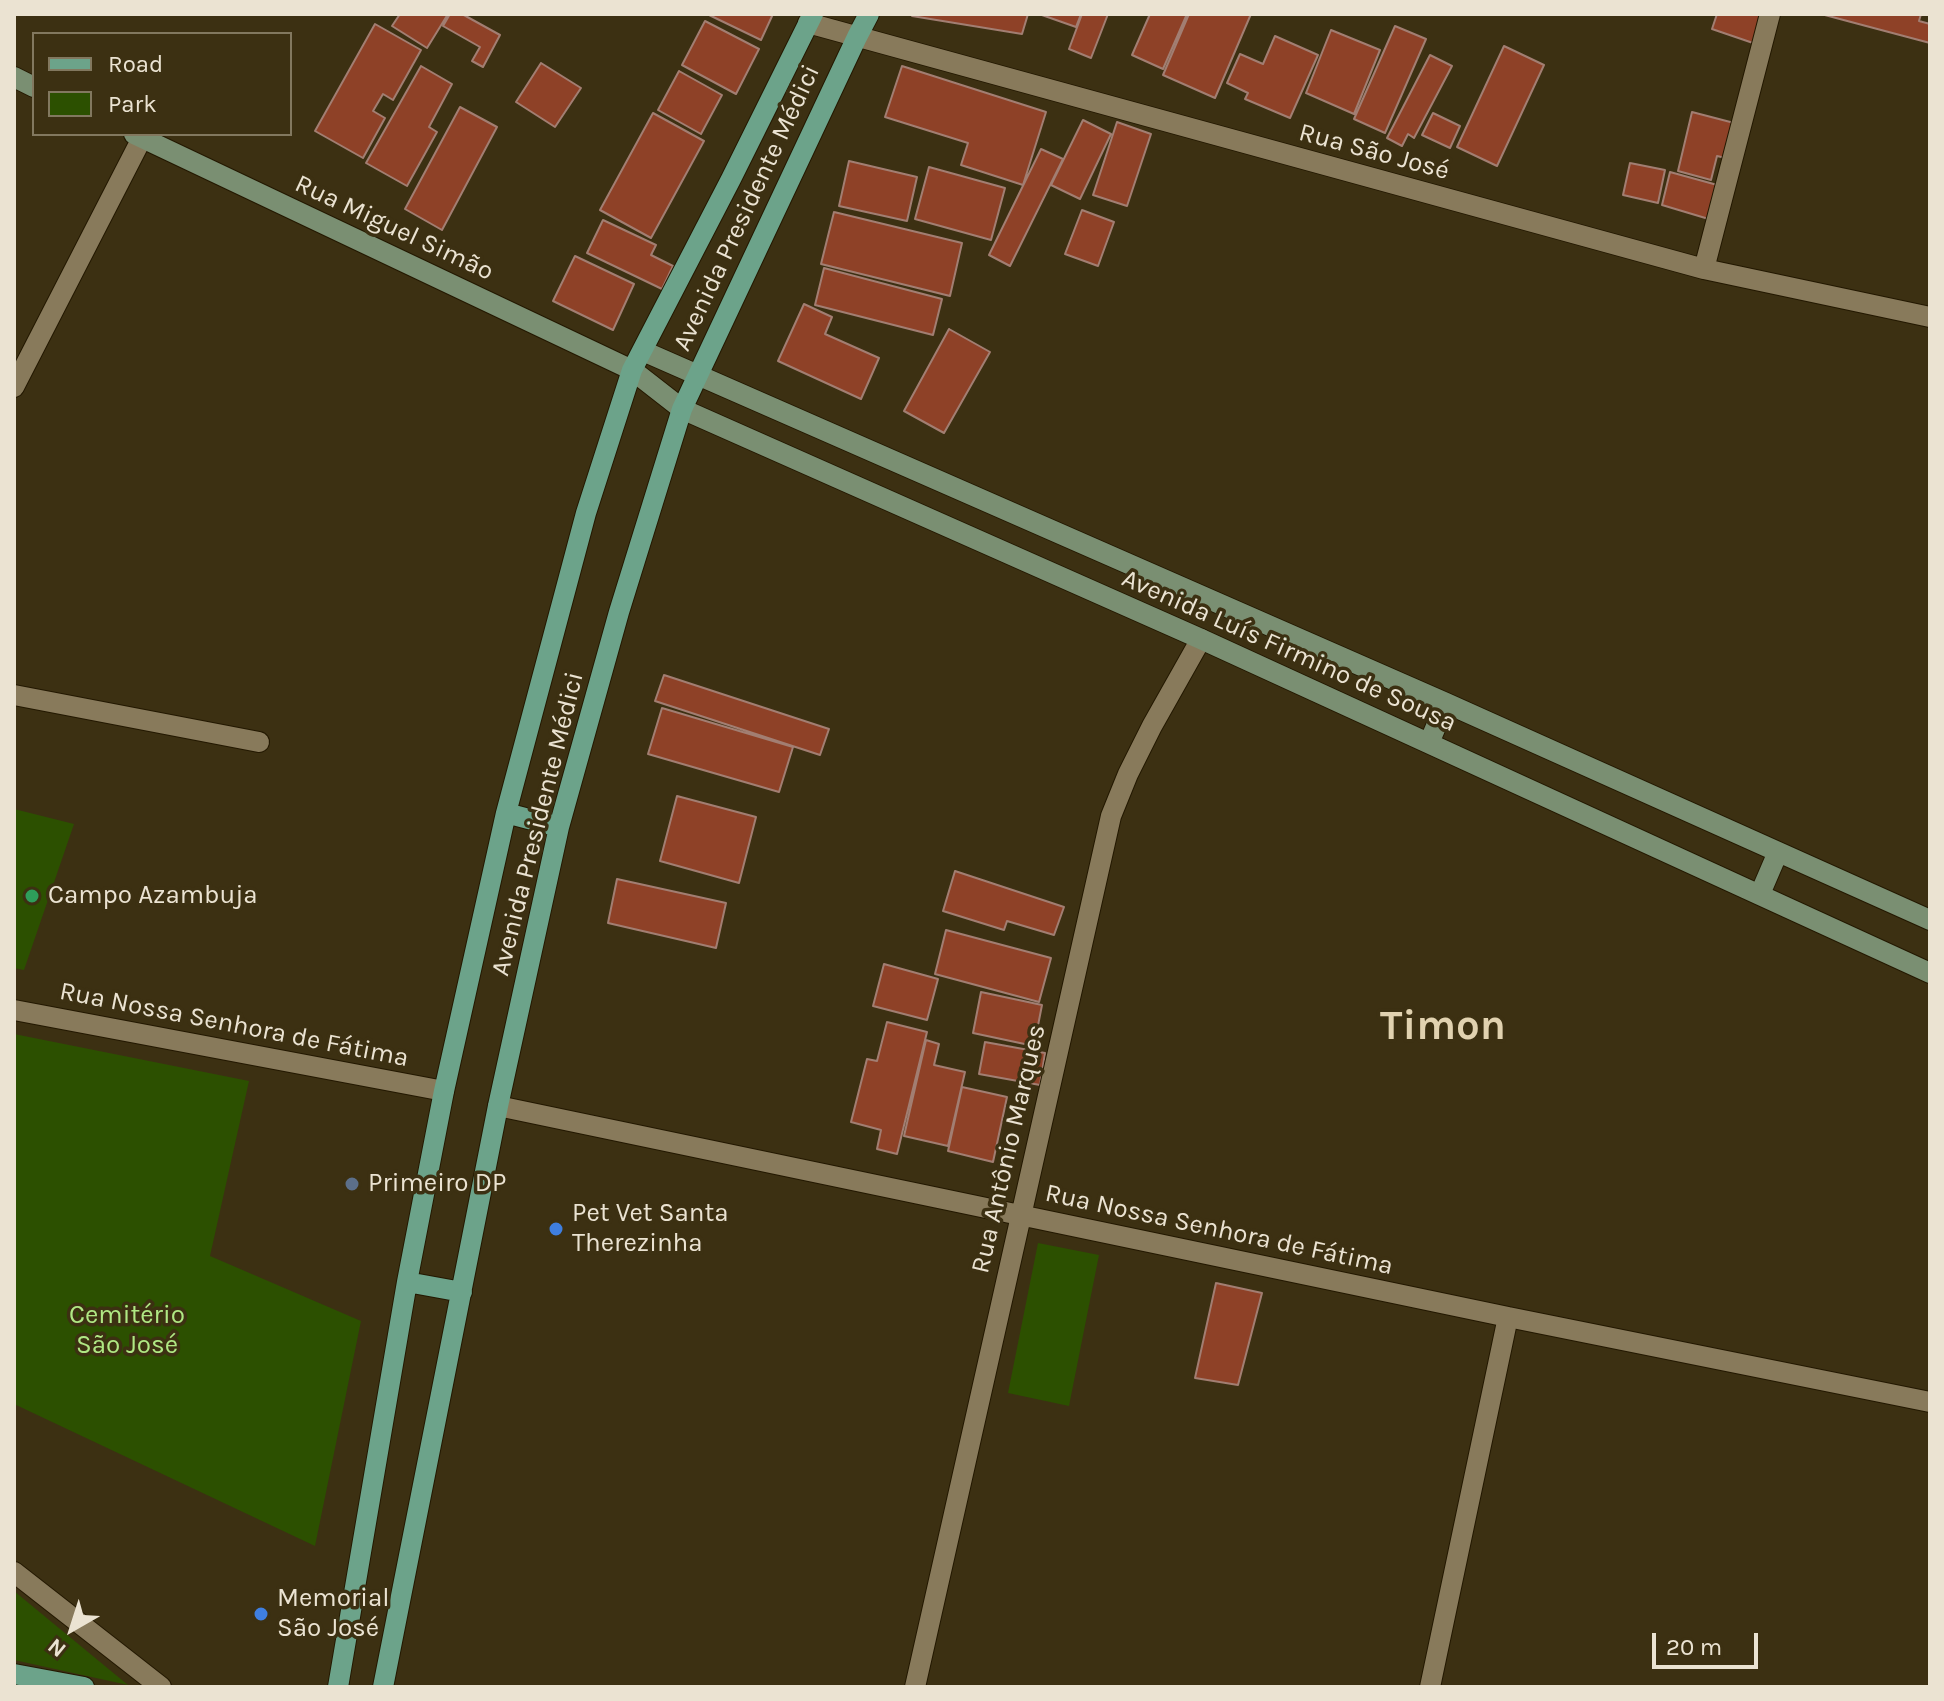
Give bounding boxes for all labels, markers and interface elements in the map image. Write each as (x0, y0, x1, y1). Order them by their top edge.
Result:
legend (32, 32, 292, 136)
text: Road (108, 50, 163, 78)
street label: Avenida Presidente Médici (667, 60, 827, 356)
text: Park (108, 90, 157, 118)
street label: Rua São José (1295, 117, 1453, 187)
street label: Rua Miguel Simão (290, 168, 498, 288)
street label: Avenida Luís Firmino de Sousa (1117, 563, 1461, 739)
street label: Avenida Presidente Médici (485, 669, 591, 979)
place label: Campo Azambuja (48, 880, 258, 912)
marker: Campo Azambuja (23, 887, 41, 905)
street label: Rua Nossa Senhora de Fátima (57, 976, 411, 1074)
district label: Timon (1380, 1002, 1506, 1052)
street label: Rua Antônio Marques (965, 1022, 1053, 1276)
place label: Primeiro DP (368, 1168, 506, 1200)
marker: Primeiro DP (343, 1175, 361, 1193)
street label: Rua Nossa Senhora de Fátima (1042, 1178, 1396, 1282)
place label: Pet Vet Santa Therezinha (572, 1198, 729, 1260)
marker: Pet Vet Santa Therezinha (547, 1220, 565, 1238)
park label: Cemitério São José (69, 1300, 185, 1362)
place label: Memorial São José (277, 1583, 390, 1644)
north arrow (32, 1589, 112, 1669)
marker: Memorial São José (252, 1605, 270, 1623)
scale bar (1656, 1617, 1762, 1667)
text: N (43, 1633, 71, 1663)
text: 20 m (1666, 1633, 1722, 1661)

